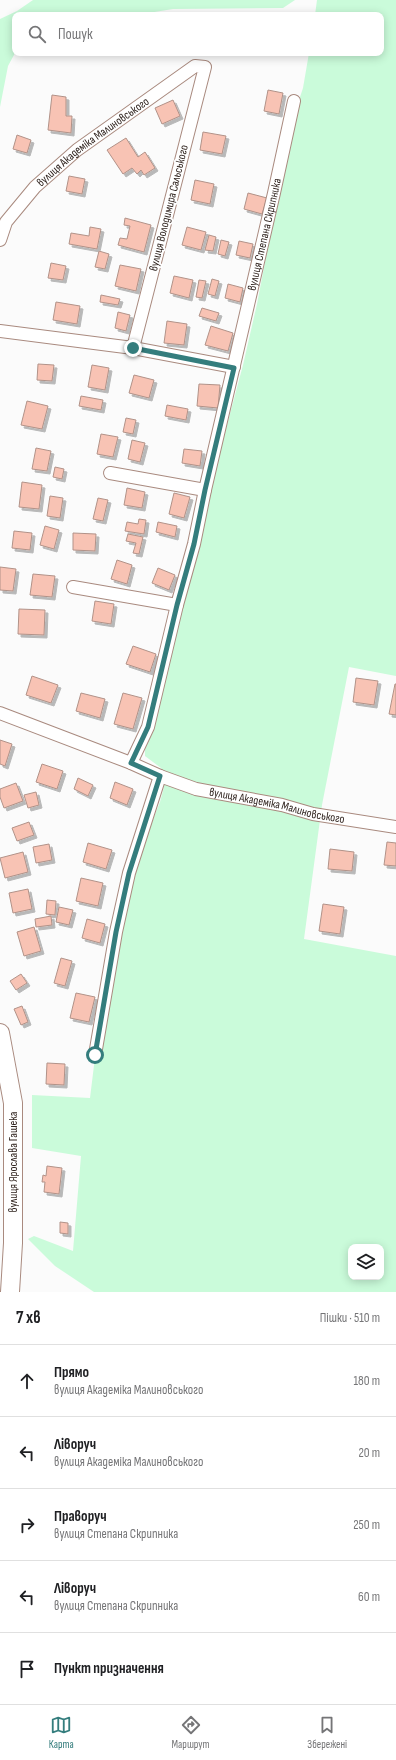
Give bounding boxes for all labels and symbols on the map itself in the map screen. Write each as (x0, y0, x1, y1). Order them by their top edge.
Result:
street label: вулиця Академіка Малиновського (33, 94, 152, 190)
street label: вулиця Володимира Сальського (146, 143, 192, 273)
street label: вулиця Степана Скрипника (244, 177, 285, 292)
route end (124, 339, 142, 357)
street label: вулиця Академіка Малиновського (208, 784, 346, 826)
route start (86, 1046, 104, 1064)
street label: вулиця Ярослава Гашека (6, 1111, 21, 1212)

